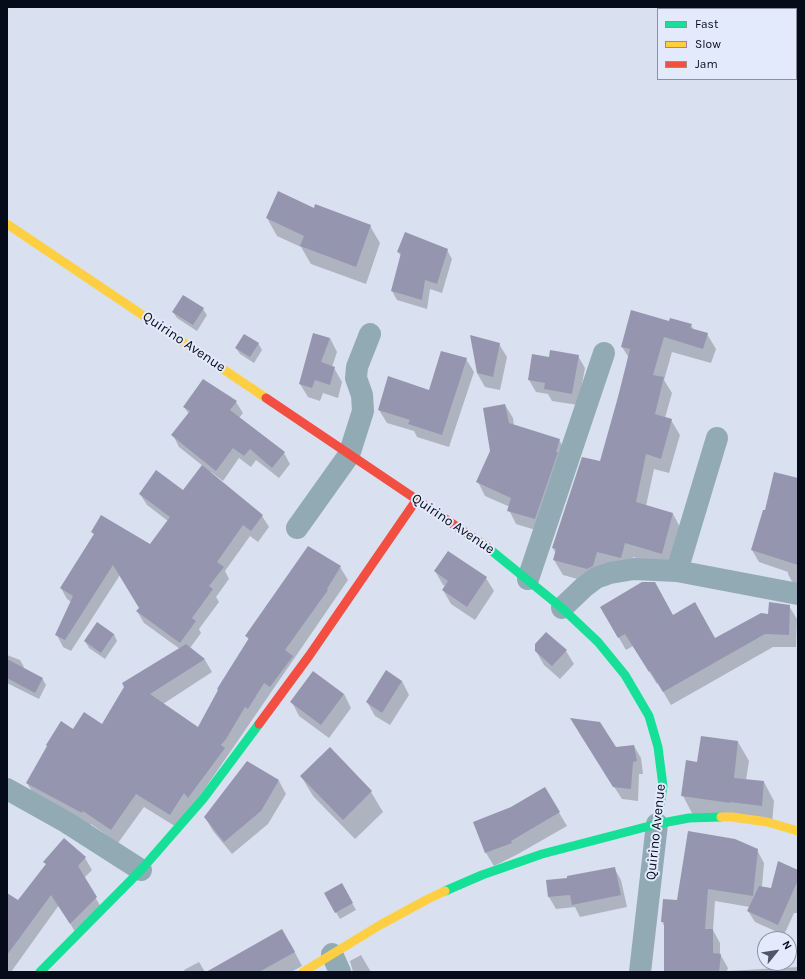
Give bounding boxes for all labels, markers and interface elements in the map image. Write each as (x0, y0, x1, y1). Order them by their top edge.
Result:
legend (657, 8, 797, 80)
text: Fast (695, 17, 718, 31)
text: Slow (695, 37, 721, 51)
text: Jam (695, 57, 718, 71)
street label: Quirino Avenue (139, 308, 229, 376)
street label: Quirino Avenue (408, 490, 498, 558)
street label: Quirino Avenue (643, 783, 669, 881)
north arrow (757, 931, 797, 971)
text: N (779, 939, 795, 952)

